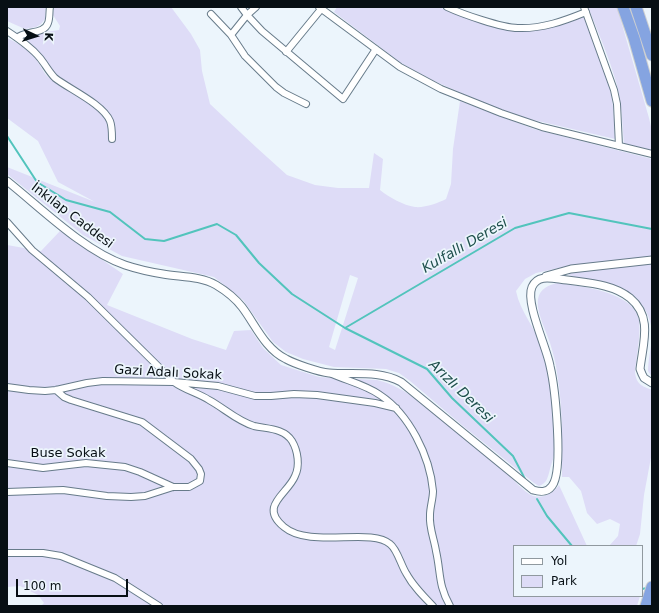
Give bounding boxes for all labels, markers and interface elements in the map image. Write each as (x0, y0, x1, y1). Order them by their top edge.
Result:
north arrow (16, 16, 56, 56)
text: K (42, 32, 55, 42)
street label: İnkılap Caddesi (28, 180, 116, 252)
water label: Kulfallı Deresi (419, 215, 511, 277)
water label: Arızlı Deresi (425, 357, 497, 427)
street label: Gazi Adalı Sokak (114, 362, 222, 384)
street label: Buse Sokak (30, 446, 106, 462)
legend (513, 545, 643, 597)
text: Yol (551, 554, 567, 568)
scale bar (18, 571, 130, 597)
text: Park (551, 574, 577, 588)
text: 100 m (23, 579, 61, 593)

